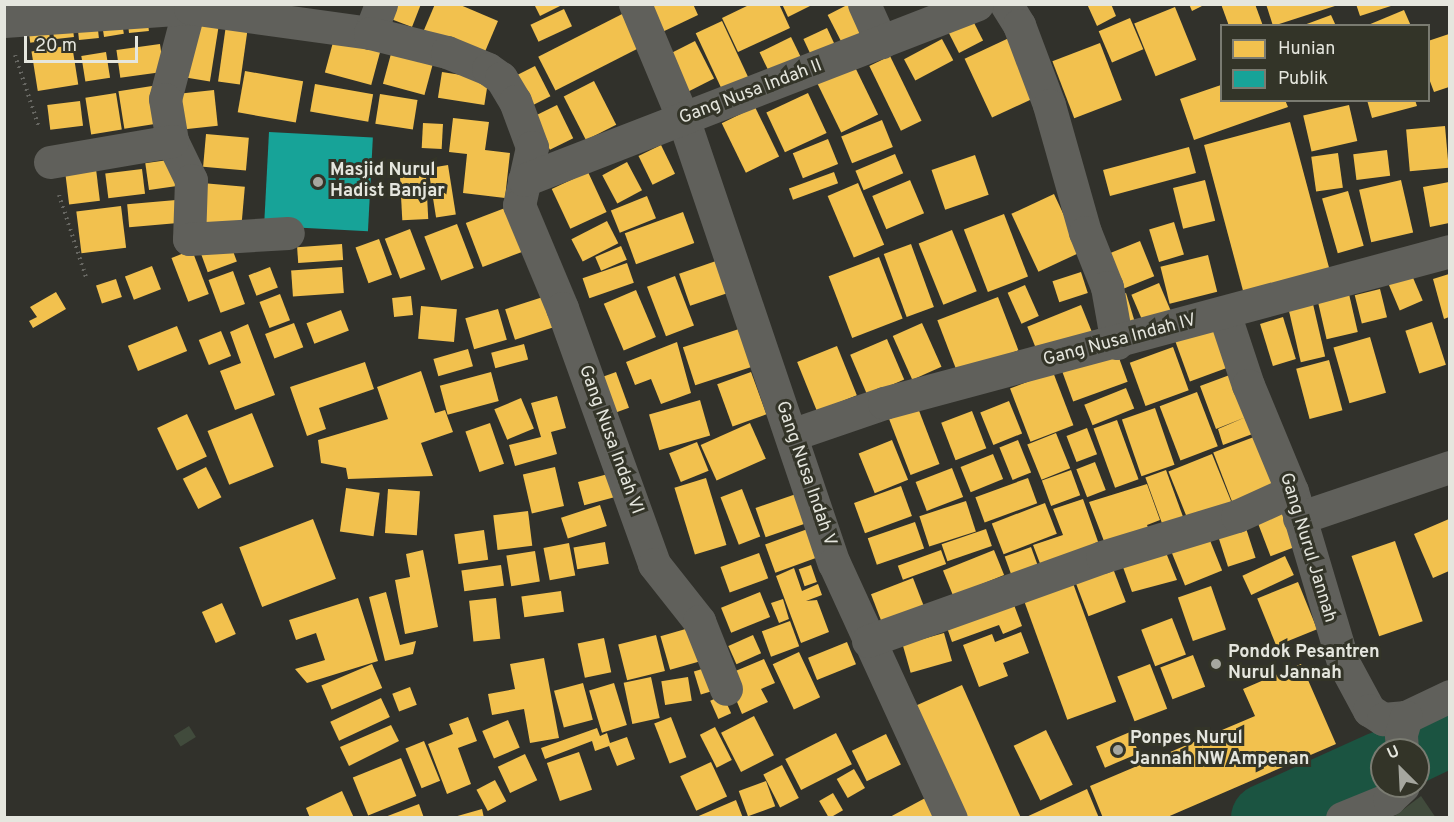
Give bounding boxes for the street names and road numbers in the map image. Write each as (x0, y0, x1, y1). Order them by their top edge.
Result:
street label: Gang Nusa Indah II (677, 56, 825, 130)
street label: Gang Nusa Indah IV (1041, 310, 1199, 372)
street label: Gang Nusa Indah VI (573, 362, 647, 518)
street label: Gang Nusa Indah V (770, 398, 840, 550)
street label: Gang Nurul Jannah (1274, 470, 1340, 626)

